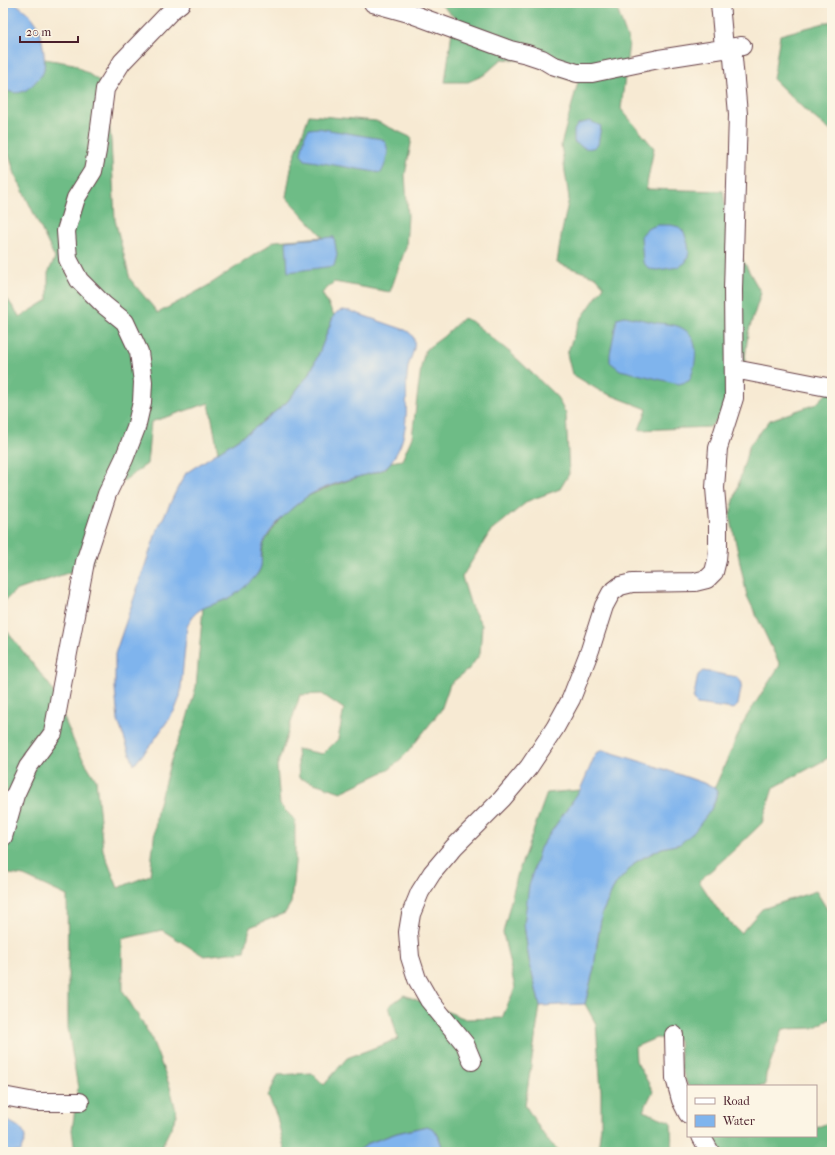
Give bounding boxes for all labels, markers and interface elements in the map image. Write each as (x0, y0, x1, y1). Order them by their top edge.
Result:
scale bar (20, 18, 78, 44)
text: 20 m (26, 25, 51, 39)
legend (687, 1085, 817, 1137)
text: Road (723, 1094, 750, 1108)
text: Water (722, 1114, 756, 1128)

